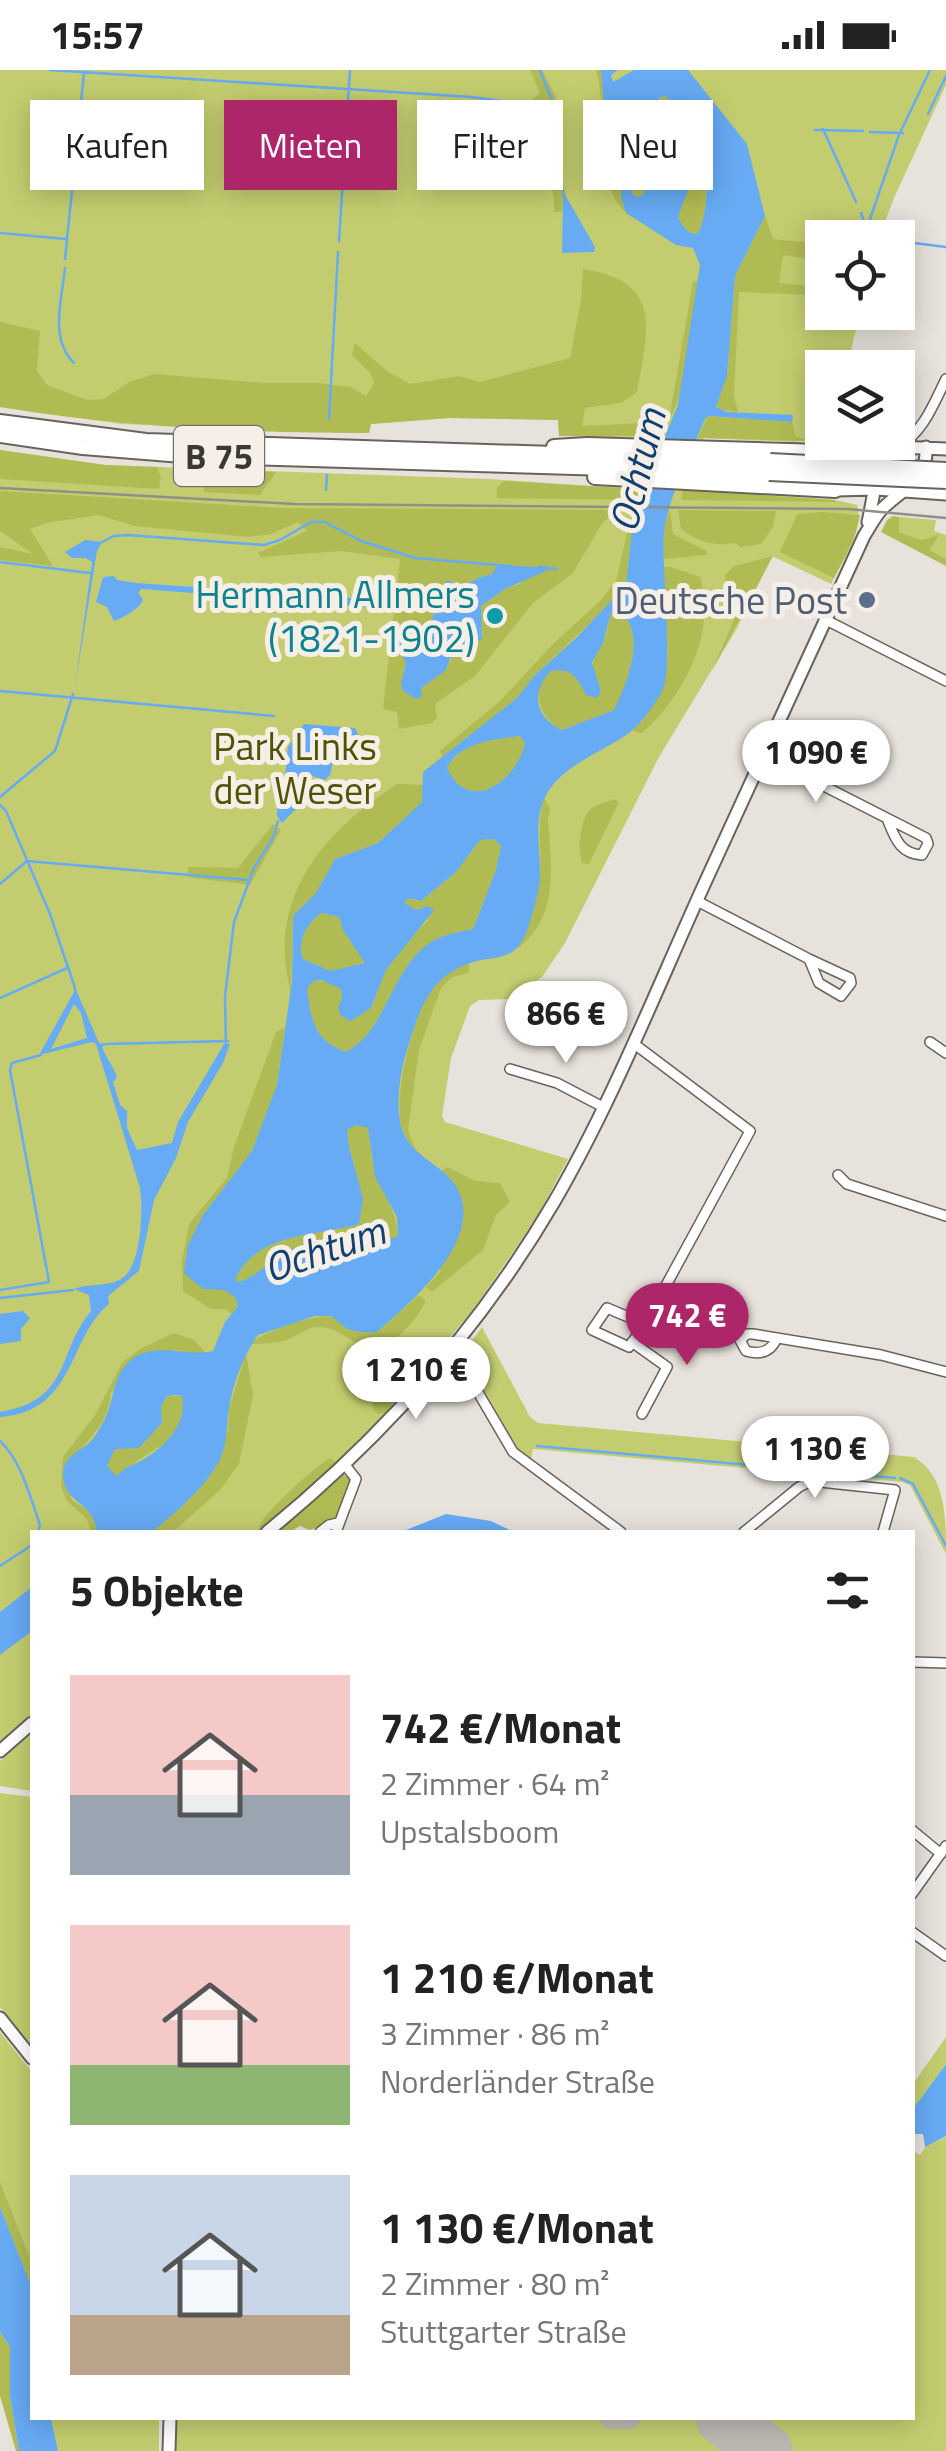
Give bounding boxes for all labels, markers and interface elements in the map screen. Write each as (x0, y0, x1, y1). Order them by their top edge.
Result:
text: 15:57 (50, 6, 145, 64)
chip: Kaufen (30, 100, 204, 190)
chip: Mieten (224, 100, 397, 190)
chip: Filter (417, 100, 563, 190)
chip: Neu (583, 100, 713, 190)
map controls (805, 220, 915, 460)
button: locate (805, 220, 915, 330)
button: layers (805, 350, 915, 460)
water label: Ochtum (592, 401, 682, 538)
road number: B 75 (174, 426, 264, 486)
place label: Hermann Allmers (1821-1902) (195, 565, 475, 667)
place label: Deutsche Post (614, 571, 847, 629)
marker: Deutsche Post (856, 589, 878, 611)
marker: Hermann Allmers (1821-1902) (484, 605, 506, 627)
park label: Park Links der Weser (213, 717, 377, 819)
pin: 1 090 € (724, 720, 908, 805)
text: 1 090 € (764, 728, 868, 776)
pin: 866 € (496, 981, 636, 1066)
text: 866 € (527, 989, 605, 1037)
water label: Ochtum (255, 1200, 394, 1298)
pin: 742 € (617, 1283, 757, 1368)
text: 742 € (648, 1291, 726, 1339)
pin: 1 210 € (324, 1337, 508, 1422)
text: 1 210 € (364, 1345, 468, 1393)
pin: 1 130 € (723, 1416, 907, 1501)
text: 1 130 € (763, 1424, 867, 1472)
text: 5 Objekte (70, 1558, 244, 1622)
icon: filters (820, 1563, 875, 1618)
text: 742 €/Monat (380, 1695, 621, 1759)
icon: home (150, 1715, 270, 1835)
text: 2 Zimmer · 64 m² (380, 1759, 609, 1807)
text: Upstalsboom (380, 1807, 559, 1855)
text: 1 210 €/Monat (380, 1945, 654, 2009)
icon: home (150, 1965, 270, 2085)
text: 3 Zimmer · 86 m² (380, 2009, 609, 2057)
text: Norderländer Straße (380, 2057, 655, 2105)
text: 1 130 €/Monat (380, 2195, 654, 2259)
icon: home (150, 2215, 270, 2335)
text: 2 Zimmer · 80 m² (380, 2259, 609, 2307)
text: Stuttgarter Straße (380, 2307, 627, 2355)

